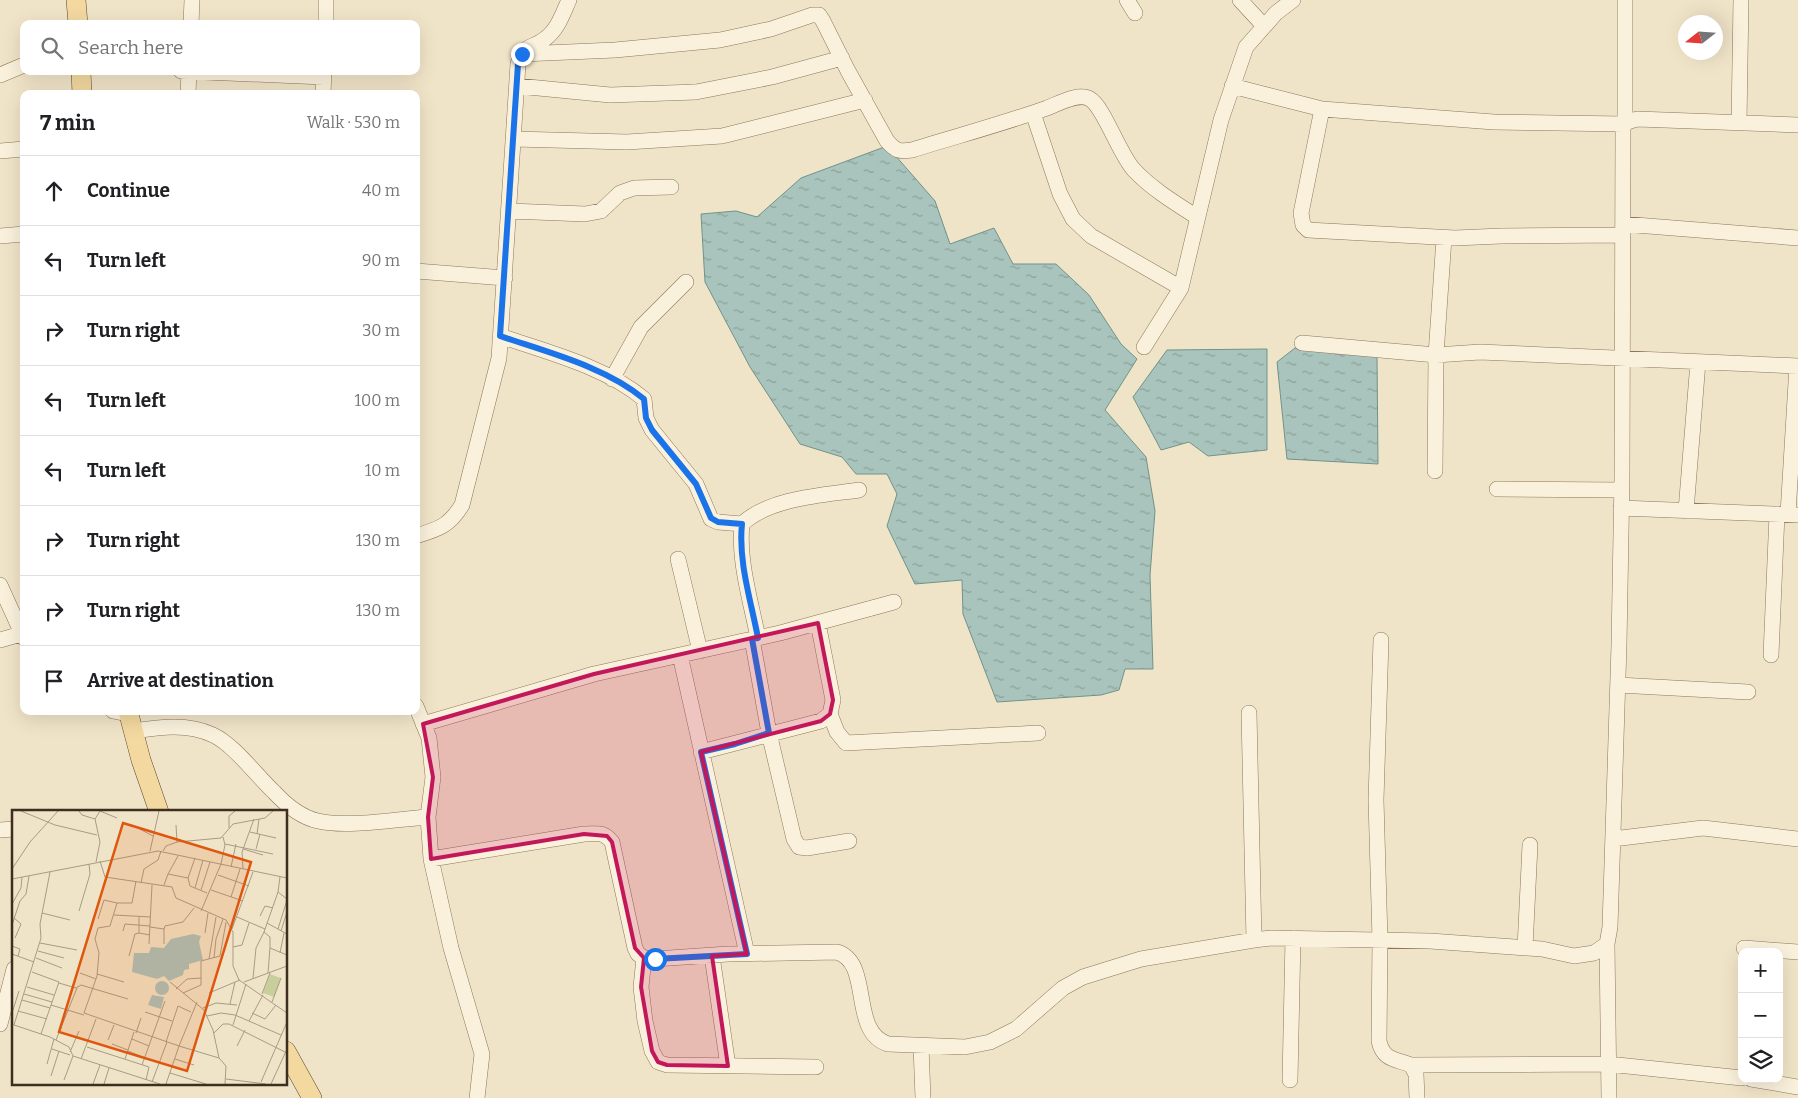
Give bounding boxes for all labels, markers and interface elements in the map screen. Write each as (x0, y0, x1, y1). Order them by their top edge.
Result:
north arrow (1678, 15, 1723, 60)
search box (20, 20, 420, 75)
icon: search (38, 34, 66, 62)
text: Search here (78, 36, 183, 59)
route end (511, 43, 534, 66)
text: 7 min (40, 110, 95, 136)
text: Walk · 530 m (307, 113, 400, 132)
icon: ahead (40, 177, 68, 205)
text: Continue (87, 179, 170, 202)
text: 40 m (362, 181, 400, 200)
icon: left (40, 247, 68, 275)
text: Turn left (87, 249, 166, 272)
text: 90 m (362, 251, 400, 270)
icon: right (40, 317, 68, 345)
text: Turn right (87, 319, 180, 342)
text: 30 m (362, 321, 400, 340)
icon: left (40, 387, 68, 415)
text: Turn left (87, 389, 166, 412)
text: 100 m (355, 391, 400, 410)
icon: left (40, 457, 68, 485)
text: Turn left (87, 459, 166, 482)
text: 10 m (365, 461, 400, 480)
icon: right (40, 527, 68, 555)
text: Turn right (87, 529, 180, 552)
text: 130 m (356, 531, 400, 550)
icon: right (40, 597, 68, 625)
text: Turn right (87, 599, 180, 622)
text: 130 m (356, 601, 400, 620)
icon: arrive (40, 667, 68, 695)
text: Arrive at destination (87, 669, 274, 692)
inset map (12, 810, 288, 1086)
route start (644, 948, 667, 971)
map controls (1738, 948, 1783, 1083)
button: + (1738, 948, 1783, 993)
button: − (1738, 993, 1783, 1038)
button: layers (1738, 1038, 1783, 1083)

